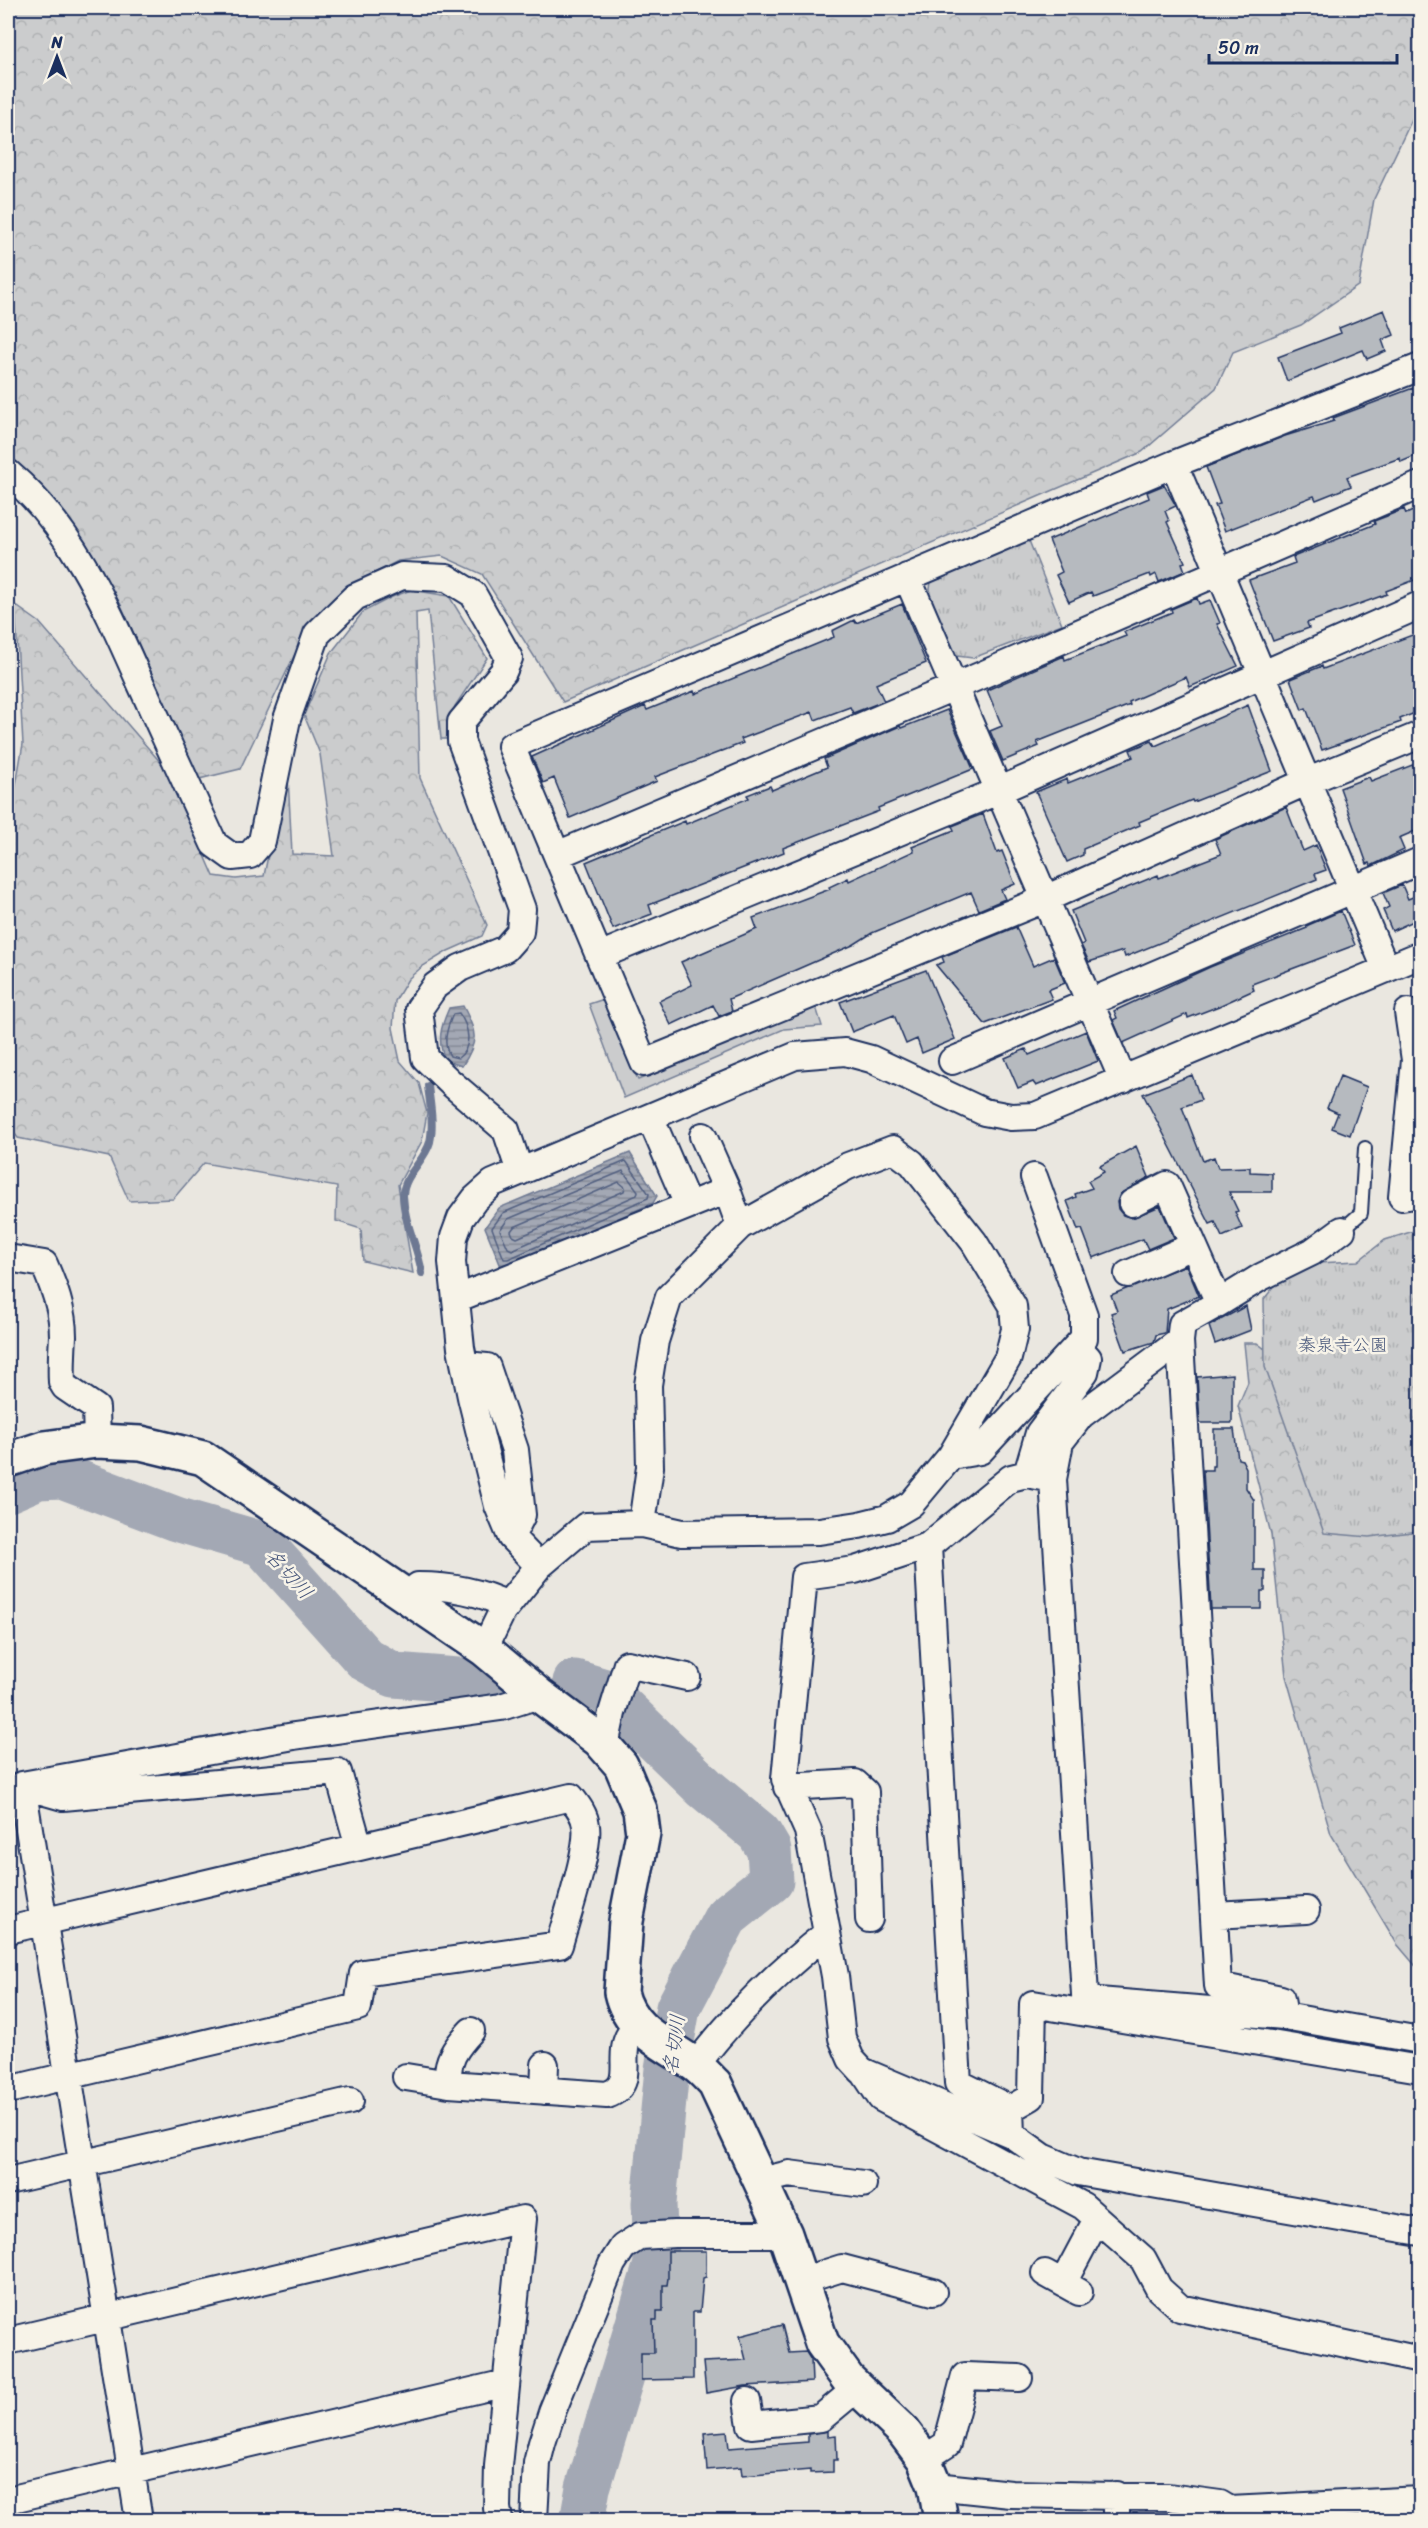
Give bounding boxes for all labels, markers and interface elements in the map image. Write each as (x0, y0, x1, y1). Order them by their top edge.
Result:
north arrow (27, 27, 87, 87)
scale bar (1209, 27, 1396, 65)
text: N (50, 28, 63, 57)
text: 50 m (1218, 32, 1259, 64)
park label: 秦泉寺公園 (1298, 1329, 1388, 1361)
water label: 名切川 (256, 1540, 322, 1608)
water label: 名切川 (652, 2012, 696, 2076)

